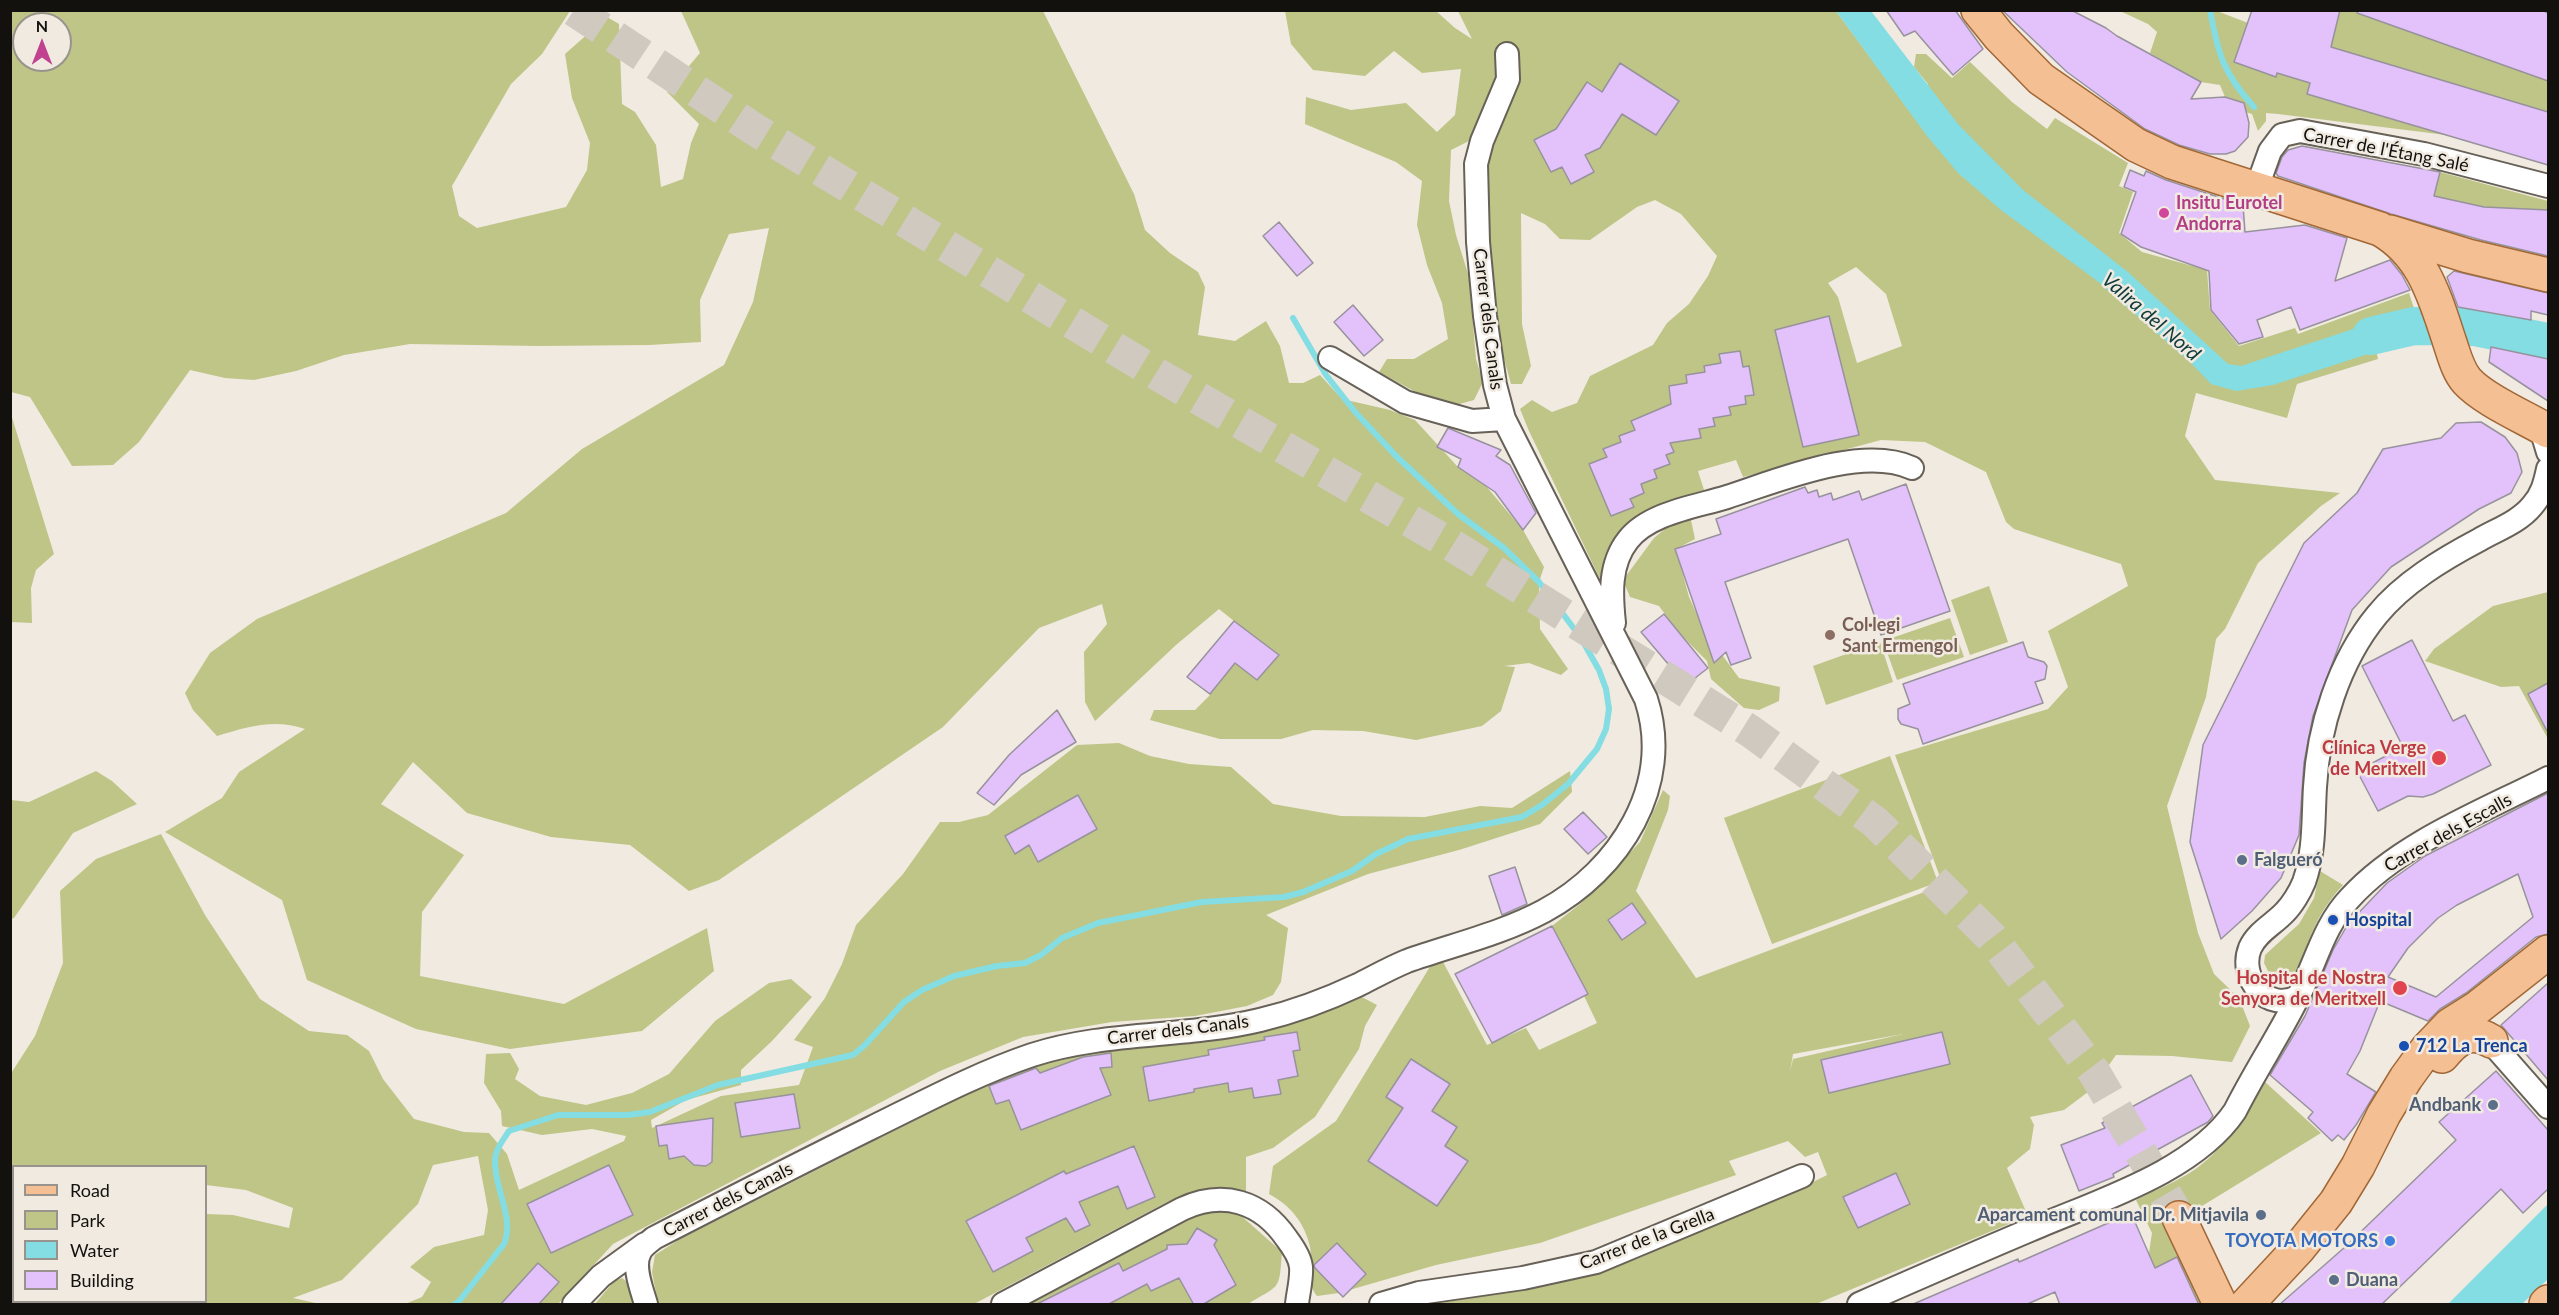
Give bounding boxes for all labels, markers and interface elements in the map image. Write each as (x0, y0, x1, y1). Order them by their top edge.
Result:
north arrow (12, 12, 72, 72)
text: N (36, 16, 48, 35)
street label: Carrer de l'Étang Salé (2301, 123, 2471, 177)
place label: Insitu Eurotel Andorra (2176, 192, 2283, 234)
marker: Insitu Eurotel Andorra (2157, 206, 2171, 220)
street label: Carrer dels Canals (1469, 247, 1507, 391)
water label: Valira del Nord (2097, 268, 2205, 366)
place label: Col·legi Sant Ermengol (1842, 614, 1958, 656)
marker: Col·legi Sant Ermengol (1823, 628, 1837, 642)
place label: Clínica Verge de Meritxell (2322, 737, 2426, 780)
marker: Clínica Verge de Meritxell (2430, 749, 2448, 767)
street label: Carrer dels Escalls (2380, 789, 2516, 877)
place label: Falgueró (2254, 849, 2323, 871)
marker: Falgueró (2235, 853, 2249, 867)
place label: Hospital (2345, 909, 2412, 931)
marker: Hospital (2326, 913, 2340, 927)
place label: Hospital de Nostra Senyora de Meritxell (2221, 967, 2386, 1010)
marker: Hospital de Nostra Senyora de Meritxell (2391, 979, 2409, 997)
street label: Carrer dels Canals (1106, 1011, 1250, 1049)
place label: 712 La Trenca (2416, 1035, 2528, 1057)
marker: 712 La Trenca (2397, 1039, 2411, 1053)
place label: Andbank (2409, 1094, 2481, 1116)
marker: Andbank (2486, 1098, 2500, 1112)
street label: Carrer dels Canals (660, 1158, 796, 1242)
legend (12, 1165, 207, 1303)
text: Road (70, 1179, 110, 1201)
street label: Carrer de la Grella (1577, 1203, 1717, 1275)
place label: Aparcament comunal Dr. Mitjavila (1977, 1204, 2249, 1226)
marker: Aparcament comunal Dr. Mitjavila (2254, 1208, 2268, 1222)
text: Park (70, 1209, 105, 1231)
place label: TOYOTA MOTORS (2225, 1230, 2378, 1252)
marker: TOYOTA MOTORS (2383, 1234, 2397, 1248)
text: Water (70, 1239, 119, 1261)
text: Building (70, 1269, 134, 1291)
place label: Duana (2346, 1269, 2398, 1291)
marker: Duana (2327, 1273, 2341, 1287)

